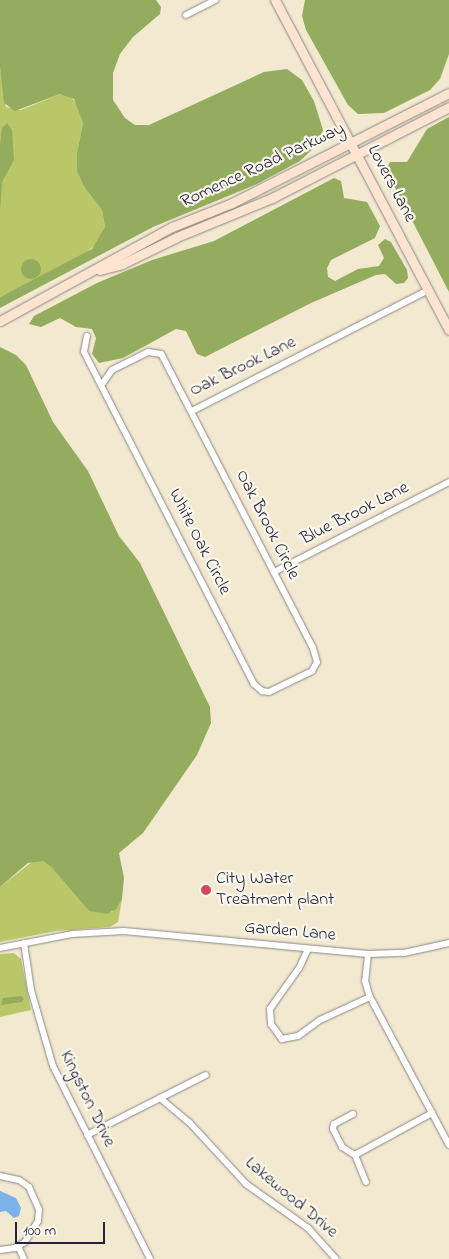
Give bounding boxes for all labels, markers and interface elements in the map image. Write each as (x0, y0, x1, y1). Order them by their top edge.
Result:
street label: Romence Road Parkway (178, 118, 348, 214)
street label: Lovers Lane (362, 142, 420, 226)
street label: Oak Brook Lane (186, 332, 300, 402)
street label: Oak Brook Circle (230, 467, 304, 583)
street label: Blue Brook Lane (297, 477, 413, 551)
street label: White Oak Circle (163, 485, 235, 599)
place label: City Water Treatment plant (216, 869, 334, 912)
marker: City Water Treatment plant (200, 884, 212, 896)
street label: Garden Lane (244, 917, 336, 947)
street label: Kingston Drive (54, 1047, 120, 1151)
street label: Lakewood Drive (240, 1153, 342, 1243)
scale bar (18, 1212, 108, 1244)
text: 100 m (23, 1220, 56, 1242)

